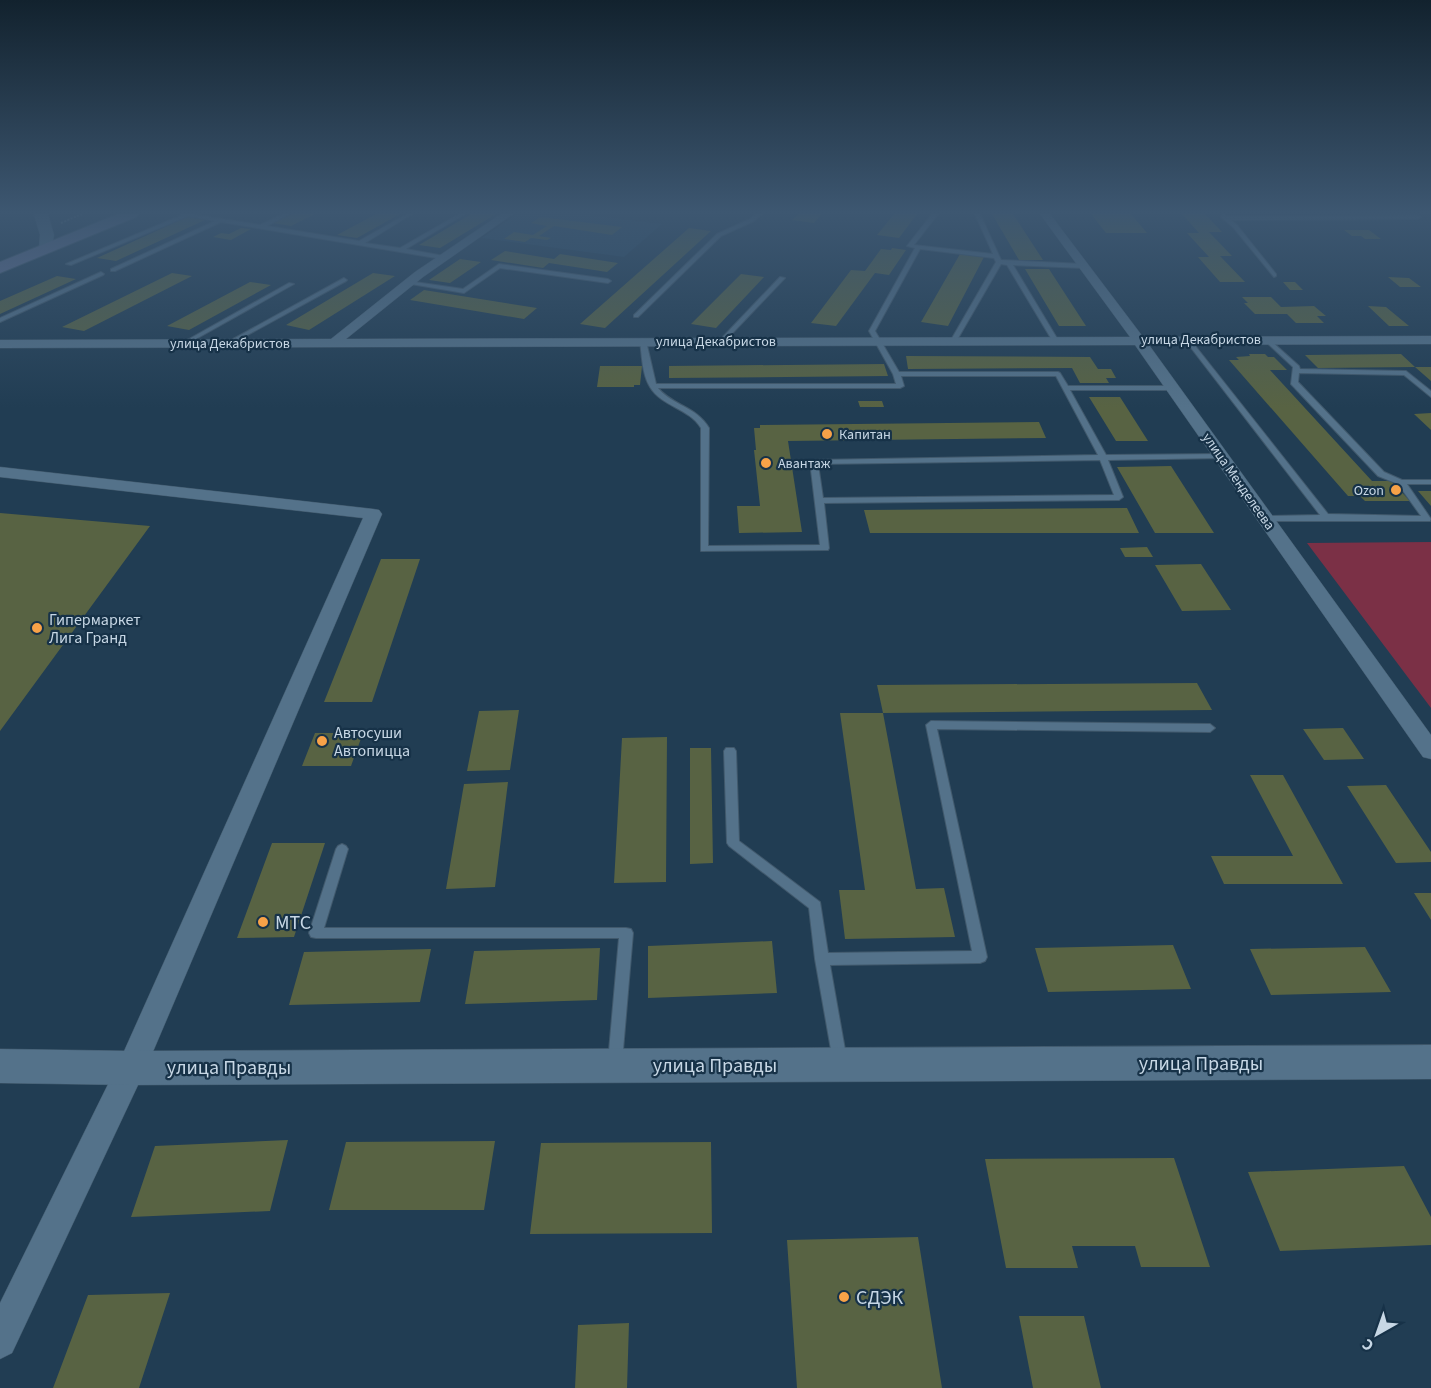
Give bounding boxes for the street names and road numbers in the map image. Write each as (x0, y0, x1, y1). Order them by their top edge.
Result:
street label: улица Декабристов (1141, 330, 1261, 350)
street label: улица Декабристов (656, 332, 776, 352)
street label: улица Декабристов (170, 334, 290, 354)
street label: улица Менделеева (1197, 429, 1279, 534)
street label: улица Правды (1139, 1050, 1263, 1078)
street label: улица Правды (653, 1052, 777, 1080)
street label: улица Правды (167, 1054, 291, 1082)

